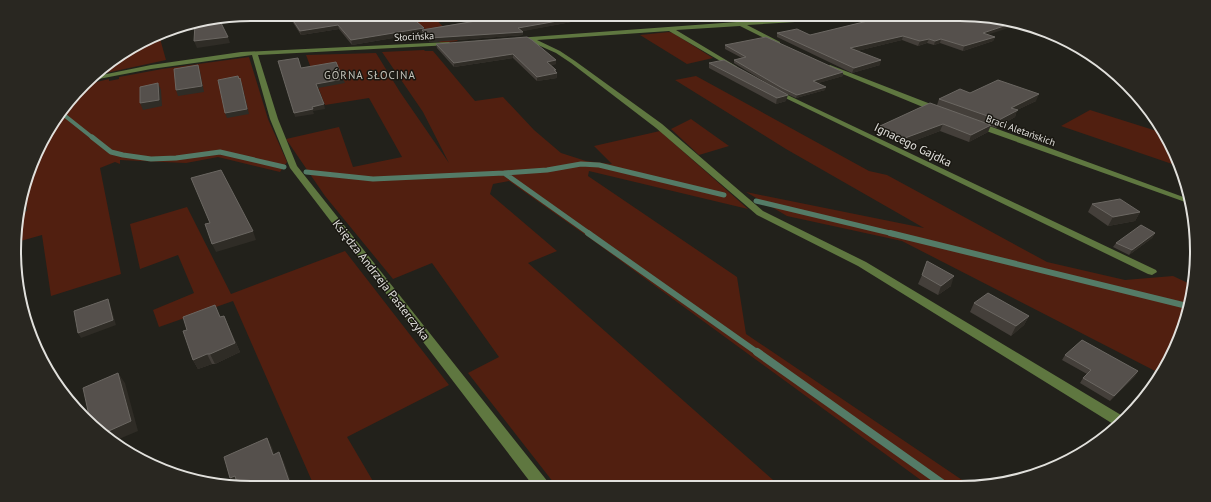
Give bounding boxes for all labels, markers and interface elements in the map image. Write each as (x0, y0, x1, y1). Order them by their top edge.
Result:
street label: Słocińska (394, 29, 434, 44)
district label: GÓRNA SŁOCINA (324, 68, 416, 82)
street label: Braci Aletańskich (984, 112, 1057, 149)
street label: Ignacego Gajdka (872, 119, 954, 170)
street label: Księdza Andrzeja Pasterczyka (330, 216, 433, 343)

